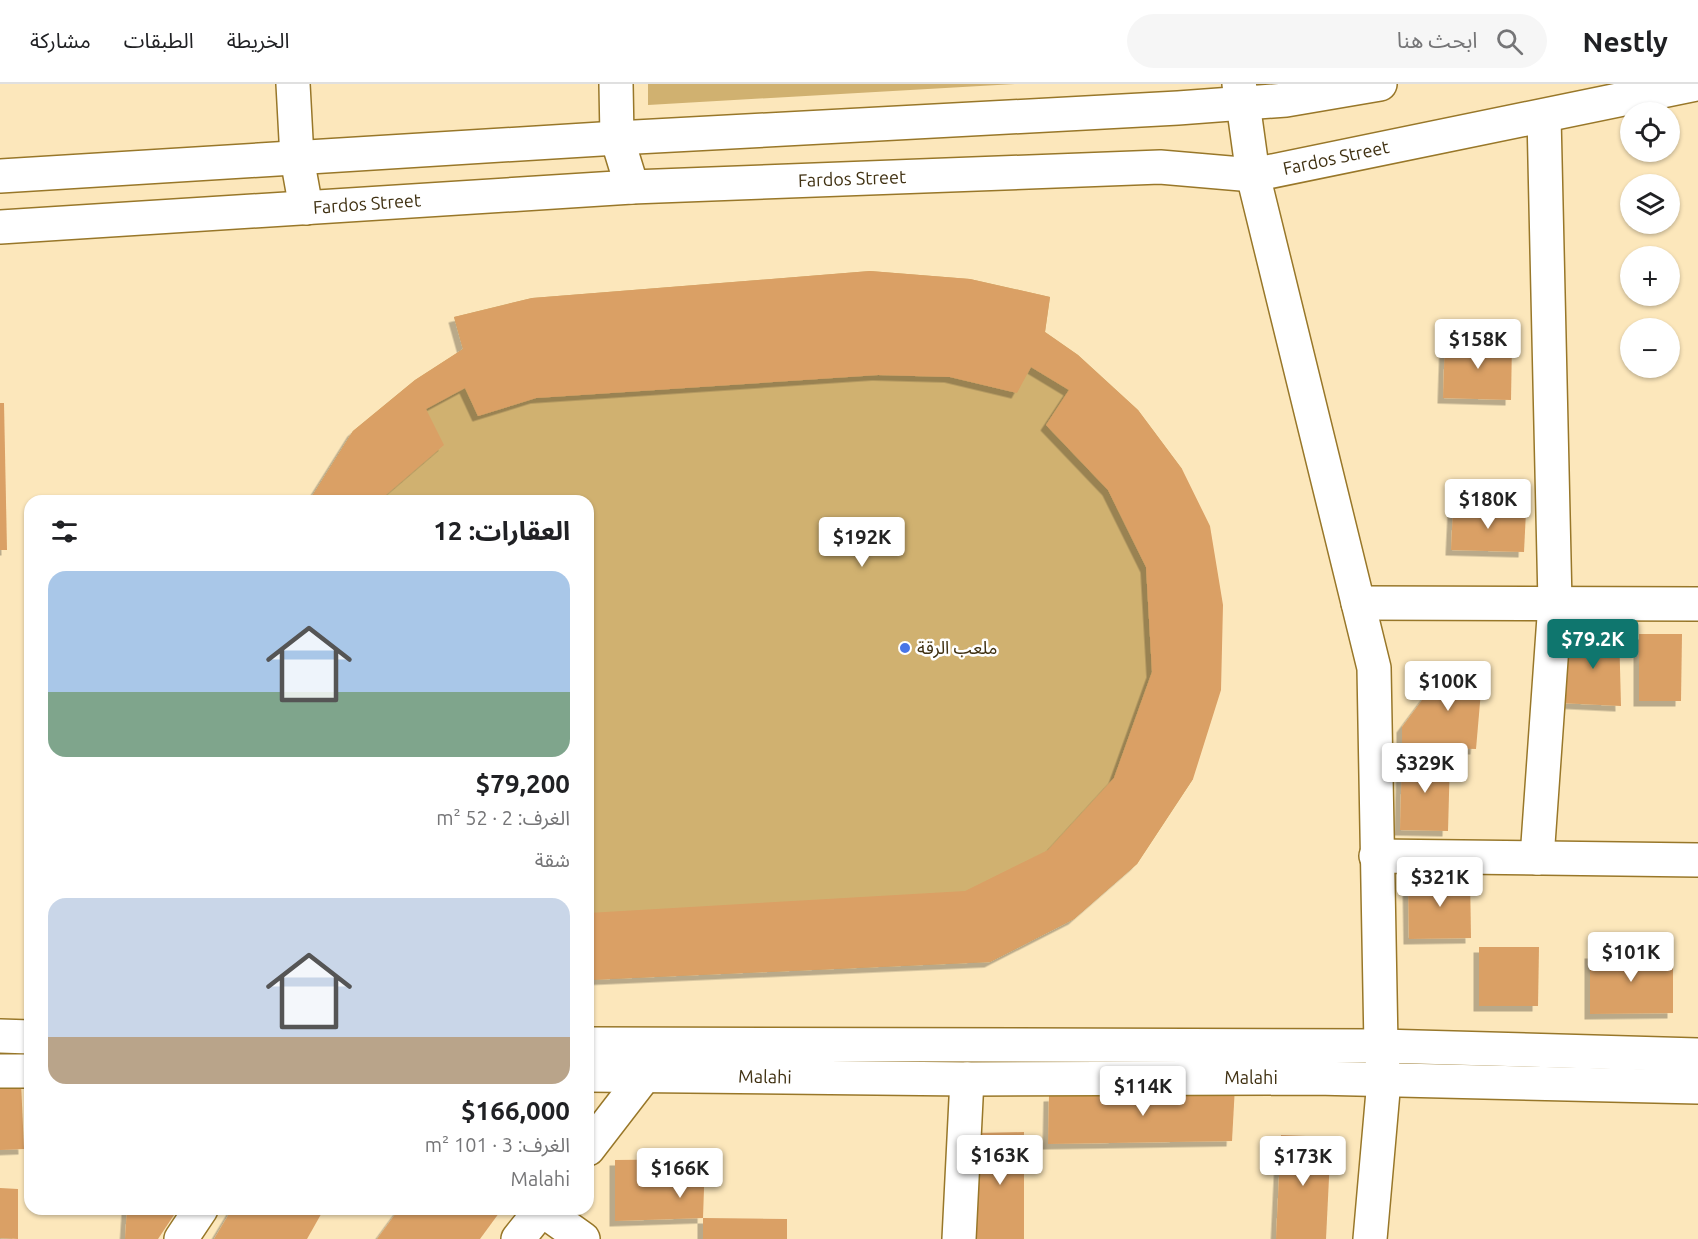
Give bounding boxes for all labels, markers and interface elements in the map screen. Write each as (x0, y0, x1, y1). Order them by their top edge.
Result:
search box (1127, 14, 1547, 68)
icon: search (1493, 25, 1526, 58)
text: Nestly (1583, 26, 1668, 57)
text: ابحث هنا (1397, 27, 1478, 52)
text: مشاركة (30, 28, 91, 52)
text: الطبقات (124, 28, 194, 52)
text: الخريطة (227, 28, 290, 52)
map controls (1620, 102, 1680, 378)
button: locate (1620, 102, 1680, 162)
street label: Fardos Street (1281, 136, 1391, 178)
street label: Fardos Street (798, 166, 906, 190)
button: layers (1620, 174, 1680, 234)
street label: Fardos Street (312, 189, 422, 217)
button: + (1620, 246, 1680, 306)
button: − (1620, 318, 1680, 378)
pin: $158K (1436, 319, 1520, 370)
text: $158K (1449, 327, 1507, 350)
pin: $180K (1446, 479, 1530, 530)
text: $180K (1459, 487, 1517, 510)
icon: filters (48, 515, 81, 548)
text: العقارات: 12 (433, 516, 570, 545)
pin: $192K (820, 517, 904, 568)
text: $192K (833, 525, 891, 548)
icon: home (255, 610, 363, 718)
pin: $79.2K (1544, 619, 1642, 670)
text: $79.2K (1561, 627, 1625, 650)
place label: ملعب الرقة (917, 637, 997, 659)
marker: ملعب الرقة (898, 641, 912, 655)
pin: $100K (1406, 661, 1490, 712)
text: $100K (1419, 669, 1477, 692)
pin: $329K (1383, 743, 1467, 794)
text: $329K (1396, 751, 1454, 774)
text: $79,200 (476, 769, 570, 798)
text: الغرف: 2 · 52 m² (436, 806, 570, 829)
text: شقة (535, 848, 570, 871)
pin: $321K (1398, 857, 1482, 908)
text: $321K (1411, 865, 1469, 888)
pin: $101K (1589, 932, 1673, 983)
icon: home (255, 937, 363, 1045)
text: $101K (1602, 940, 1660, 963)
street label: Malahi (738, 1066, 792, 1086)
pin: $114K (1101, 1066, 1185, 1117)
street label: Malahi (1224, 1067, 1278, 1087)
text: $114K (1114, 1074, 1172, 1097)
text: $166,000 (461, 1096, 570, 1125)
text: الغرف: 3 · 101 m² (425, 1133, 570, 1156)
pin: $163K (958, 1135, 1042, 1186)
pin: $173K (1261, 1136, 1345, 1187)
text: $163K (971, 1143, 1029, 1166)
text: $173K (1274, 1144, 1332, 1167)
pin: $166K (638, 1148, 722, 1199)
text: $166K (651, 1156, 709, 1179)
text: Malahi (511, 1167, 570, 1190)

